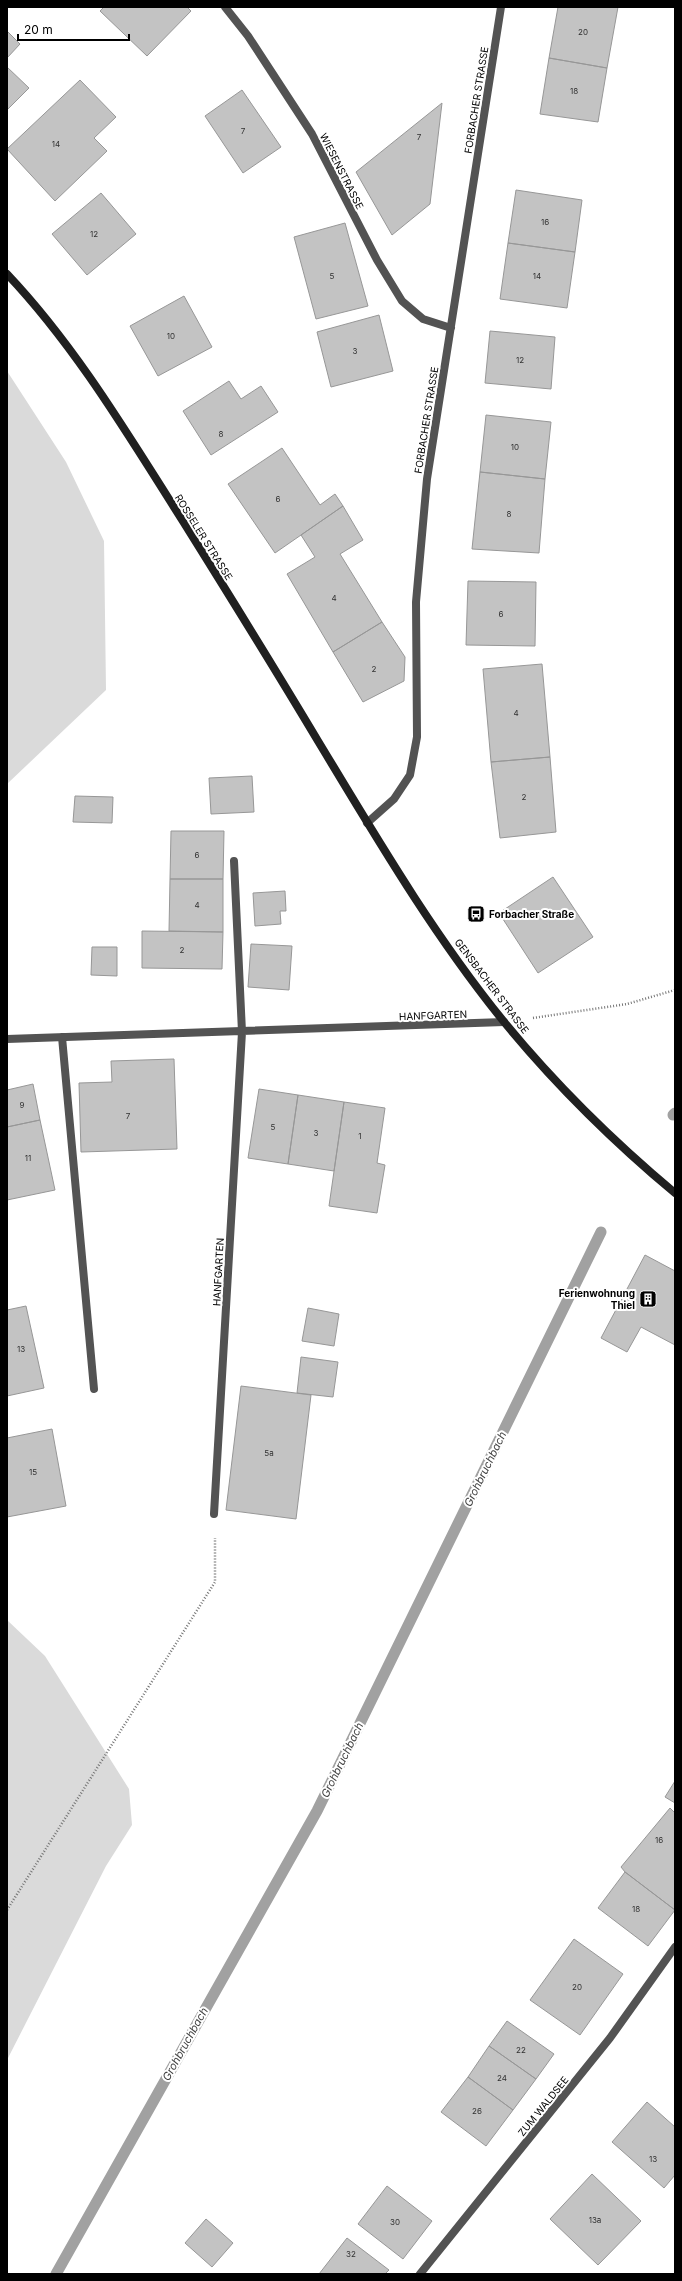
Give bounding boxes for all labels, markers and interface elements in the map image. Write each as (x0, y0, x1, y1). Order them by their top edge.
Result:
scale bar (18, 16, 129, 42)
text: 20 m (24, 22, 53, 37)
house number: 20 (578, 27, 588, 37)
street label: FORBACHER STRASSE (462, 46, 490, 154)
house number: 18 (570, 86, 578, 96)
house number: 7 (241, 126, 246, 136)
street label: WIESENSTRASSE (318, 131, 366, 211)
house number: 7 (417, 132, 422, 142)
house number: 14 (52, 139, 60, 149)
house number: 16 (541, 217, 549, 227)
house number: 12 (90, 229, 98, 239)
house number: 5 (330, 271, 335, 281)
house number: 14 (533, 271, 541, 281)
house number: 10 (167, 331, 175, 341)
house number: 3 (353, 346, 358, 356)
house number: 12 (516, 355, 524, 365)
street label: FORBACHER STRASSE (412, 366, 440, 474)
house number: 8 (219, 429, 224, 439)
house number: 10 (511, 442, 519, 452)
street label: ROSSELER STRASSE (173, 492, 235, 582)
house number: 6 (276, 494, 281, 504)
house number: 8 (507, 509, 512, 519)
house number: 4 (331, 593, 337, 603)
house number: 6 (499, 609, 504, 619)
house number: 2 (372, 664, 377, 674)
house number: 4 (513, 708, 519, 718)
house number: 2 (522, 792, 527, 802)
house number: 6 (195, 850, 200, 860)
house number: 4 (194, 900, 200, 910)
bus stop icon: Forbacher Straße (466, 904, 486, 924)
place label: Forbacher Straße (489, 908, 574, 920)
street label: GENSBACHER STRASSE (452, 936, 532, 1036)
house number: 2 (180, 945, 185, 955)
street label: HANFGARTEN (399, 1008, 467, 1022)
house number: 9 (20, 1100, 25, 1110)
house number: 7 (126, 1111, 131, 1121)
house number: 5 (271, 1122, 276, 1132)
house number: 3 (314, 1128, 319, 1138)
house number: 1 (358, 1131, 362, 1141)
house number: 11 (25, 1153, 31, 1163)
street label: HANFGARTEN (210, 1238, 226, 1306)
place label: Ferienwohnung Thiel (559, 1287, 635, 1311)
building icon: Ferienwohnung Thiel (638, 1289, 658, 1309)
house number: 13 (17, 1344, 25, 1354)
water label: Grohbruchbach (461, 1429, 509, 1509)
house number: 5a (264, 1448, 274, 1458)
house number: 15 (29, 1467, 37, 1477)
water label: Grohbruchbach (318, 1720, 366, 1800)
house number: 16 (655, 1835, 663, 1845)
house number: 18 (632, 1904, 640, 1914)
house number: 20 (572, 1982, 582, 1992)
water label: Grohbruchbach (159, 2004, 211, 2083)
house number: 22 (516, 2045, 526, 2055)
house number: 24 (497, 2073, 507, 2083)
street label: ZUM WALDSEE (515, 2074, 571, 2138)
house number: 26 (472, 2106, 482, 2116)
house number: 13 (649, 2154, 657, 2164)
house number: 13a (589, 2215, 601, 2225)
house number: 30 (390, 2217, 400, 2227)
house number: 32 (346, 2249, 356, 2259)

